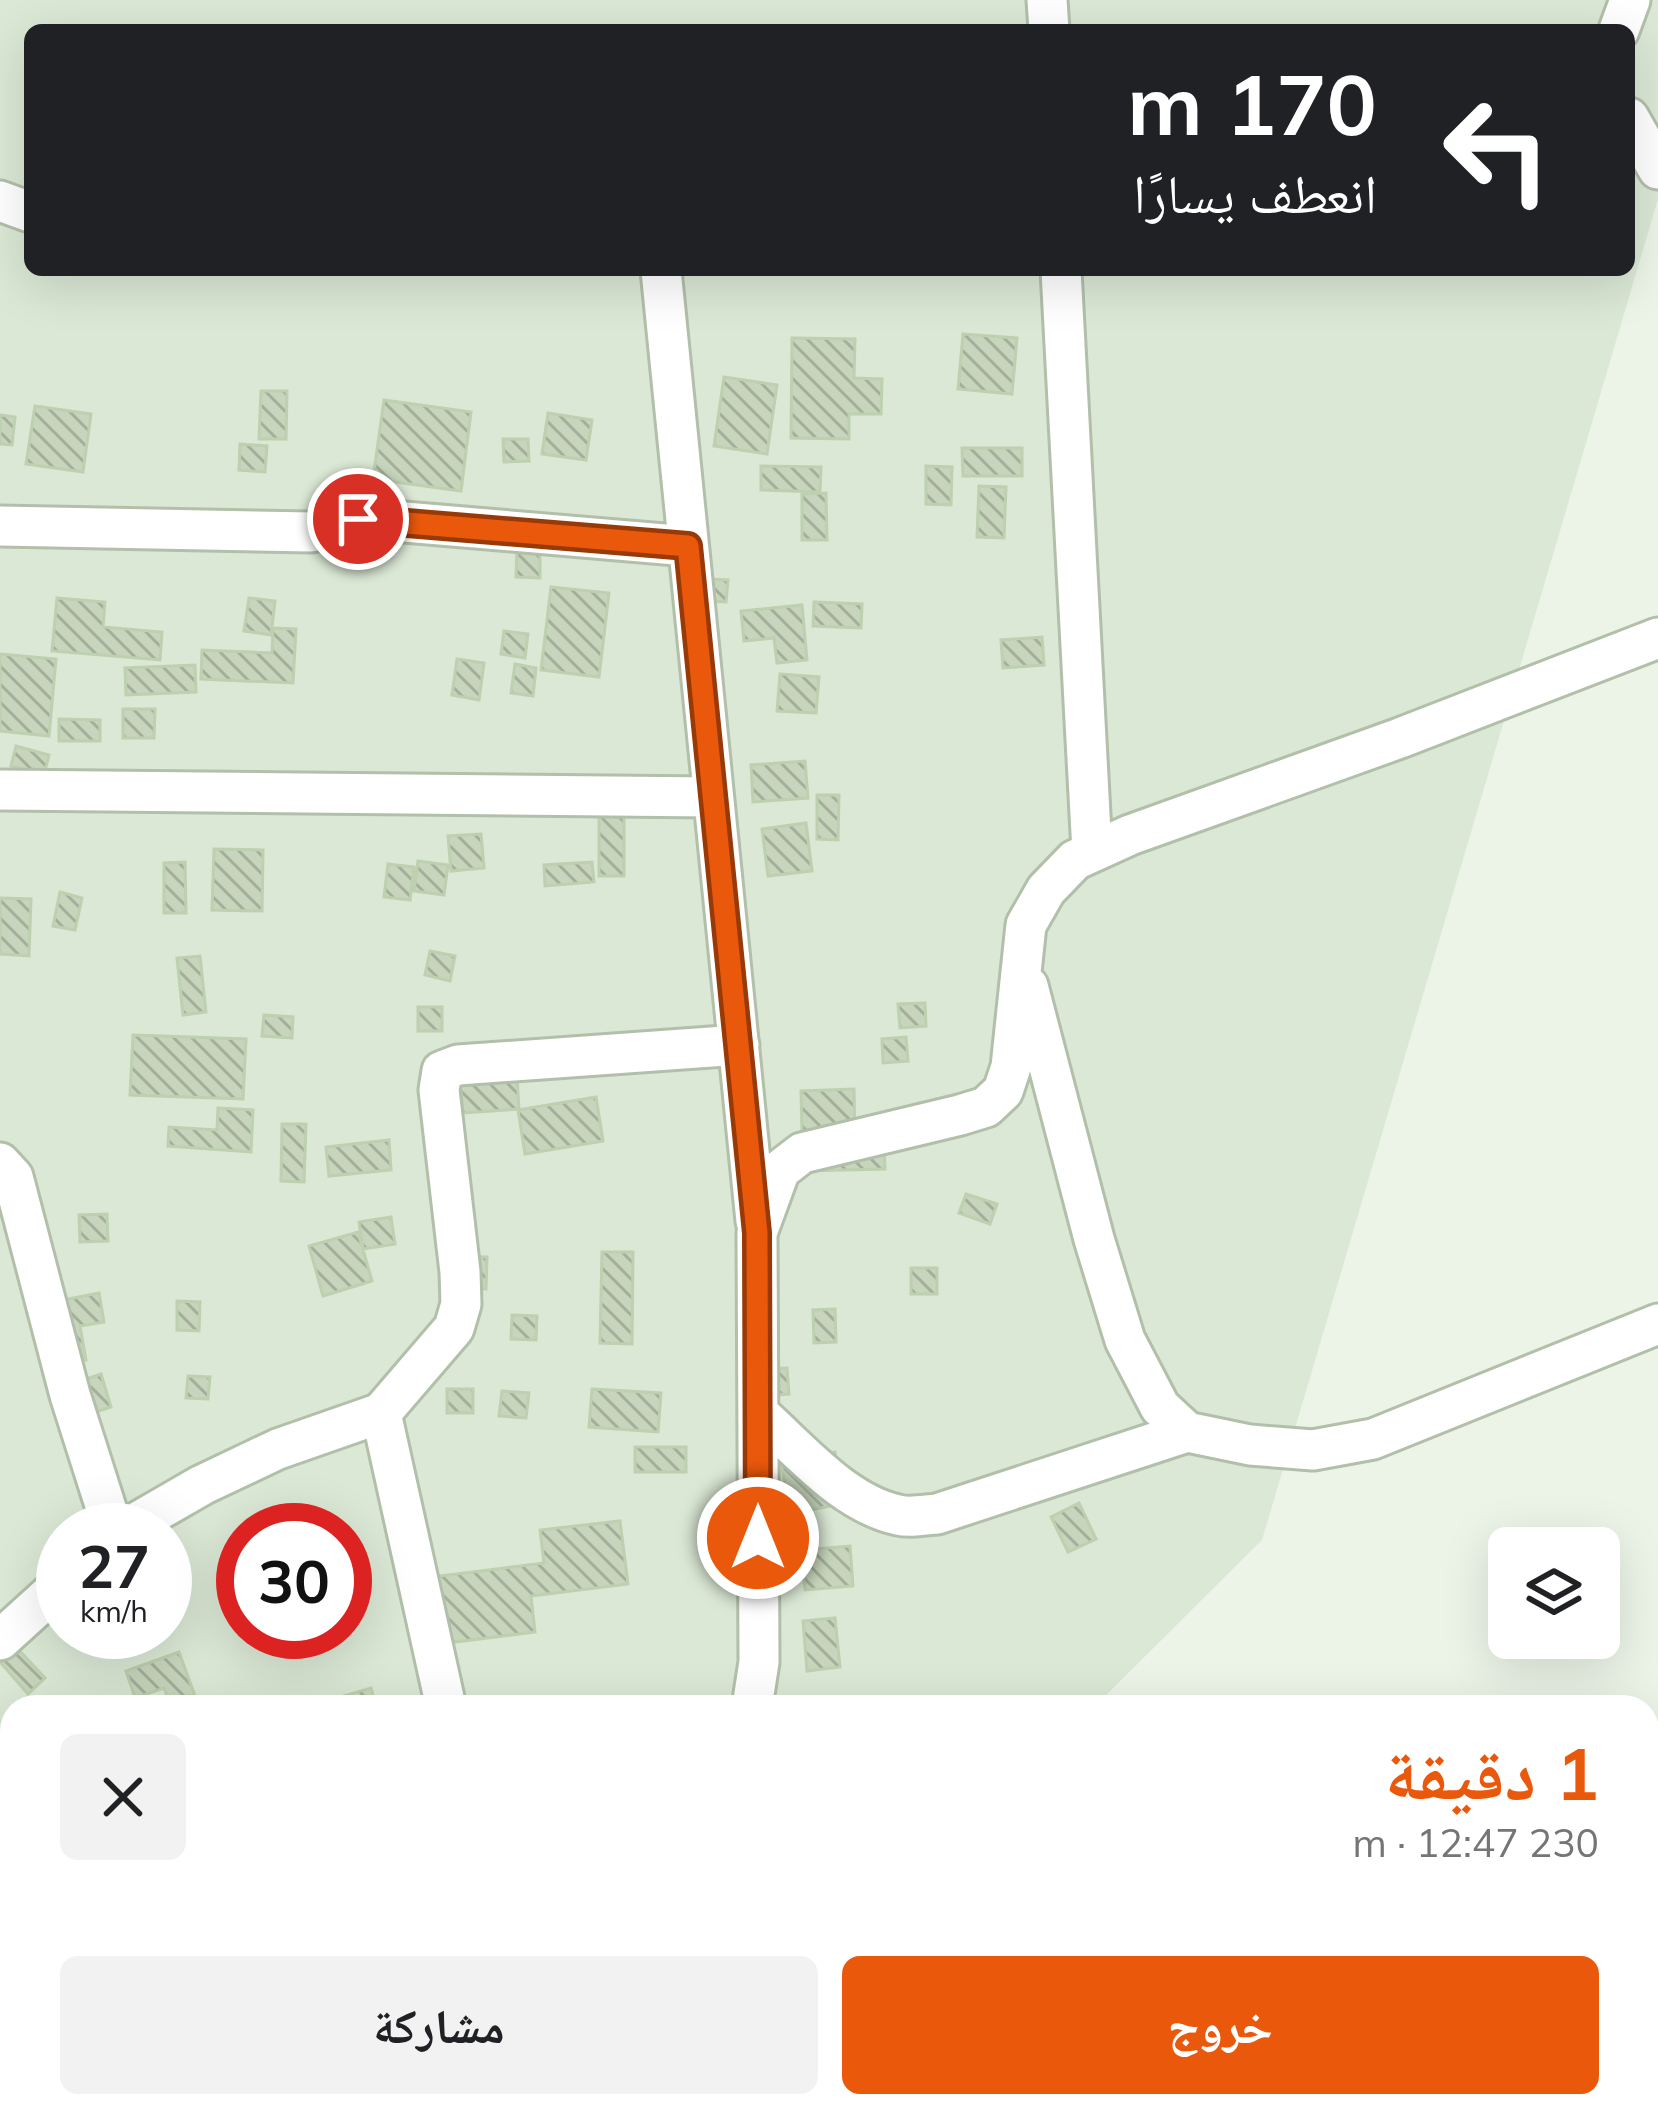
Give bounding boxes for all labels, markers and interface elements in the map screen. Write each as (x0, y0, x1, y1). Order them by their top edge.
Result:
text: 170 m (1127, 51, 1377, 156)
icon: left (1419, 72, 1575, 228)
text: انعطف يسارًا (1133, 159, 1377, 227)
pin (307, 468, 409, 570)
icon: arrive (325, 486, 391, 552)
position arrow (695, 1475, 821, 1601)
speed limit sign: 30 (216, 1503, 372, 1659)
map controls (1488, 1527, 1620, 1659)
button: layers (1488, 1527, 1620, 1659)
text: 27 (78, 1528, 150, 1603)
text: km/h (80, 1592, 148, 1630)
text: 1 دقيقة (1385, 1728, 1599, 1818)
button: close (60, 1734, 186, 1860)
text: 230 m · 12:47 (1353, 1818, 1599, 1867)
button: مشاركة (60, 1956, 818, 2094)
button: خروج (842, 1956, 1599, 2094)

